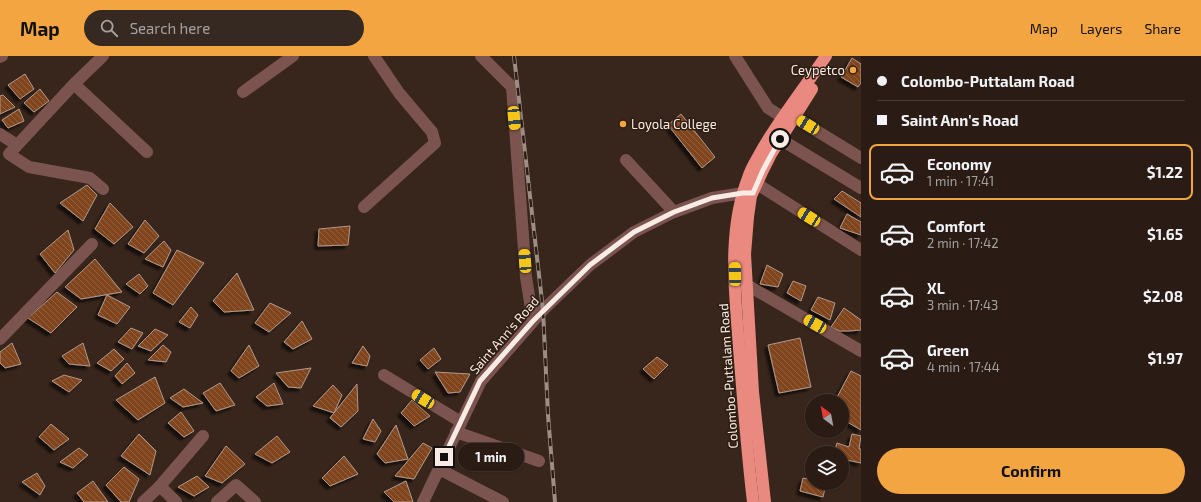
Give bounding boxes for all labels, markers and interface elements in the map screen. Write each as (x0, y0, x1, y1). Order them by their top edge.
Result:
search box (84, 10, 364, 46)
text: Map (20, 17, 60, 40)
icon: search (98, 17, 120, 39)
text: Search here (130, 19, 210, 37)
text: Map (1030, 20, 1058, 37)
text: Layers (1080, 20, 1122, 37)
text: Share (1144, 20, 1181, 37)
place label: Ceypetco (791, 62, 845, 78)
marker: Ceypetco (848, 65, 858, 75)
text: Colombo-Puttalam Road (901, 72, 1075, 90)
car (507, 106, 521, 130)
text: Saint Ann's Road (901, 111, 1019, 129)
car (795, 114, 821, 136)
place label: Loyola College (631, 116, 717, 132)
marker: Loyola College (618, 119, 628, 129)
route start (771, 130, 789, 148)
icon: car (879, 154, 915, 190)
text: Economy (927, 155, 992, 173)
text: $1.22 (1147, 163, 1183, 181)
text: 1 min · 17:41 (927, 173, 994, 189)
car (796, 206, 822, 228)
icon: car (879, 216, 915, 252)
text: Comfort (927, 217, 985, 235)
text: $1.65 (1147, 225, 1183, 243)
text: 2 min · 17:42 (927, 235, 998, 251)
car (518, 249, 532, 273)
car (729, 262, 741, 286)
icon: car (879, 278, 915, 314)
text: XL (927, 279, 945, 297)
text: $2.08 (1143, 287, 1183, 305)
street label: Saint Ann's Road (466, 293, 542, 377)
text: 3 min · 17:43 (927, 297, 998, 313)
street label: Colombo-Puttalam Road (715, 303, 741, 449)
car (802, 313, 828, 335)
icon: car (879, 340, 915, 376)
text: Green (927, 341, 969, 359)
text: $1.97 (1147, 349, 1183, 367)
text: 4 min · 17:44 (927, 359, 1000, 375)
car (410, 388, 436, 410)
north arrow (805, 394, 849, 438)
map controls (805, 394, 849, 490)
callout: 1 min (458, 443, 524, 471)
button: layers (805, 446, 849, 490)
route end (435, 448, 453, 466)
button: Confirm (877, 448, 1185, 494)
text: 1 min (475, 449, 507, 465)

